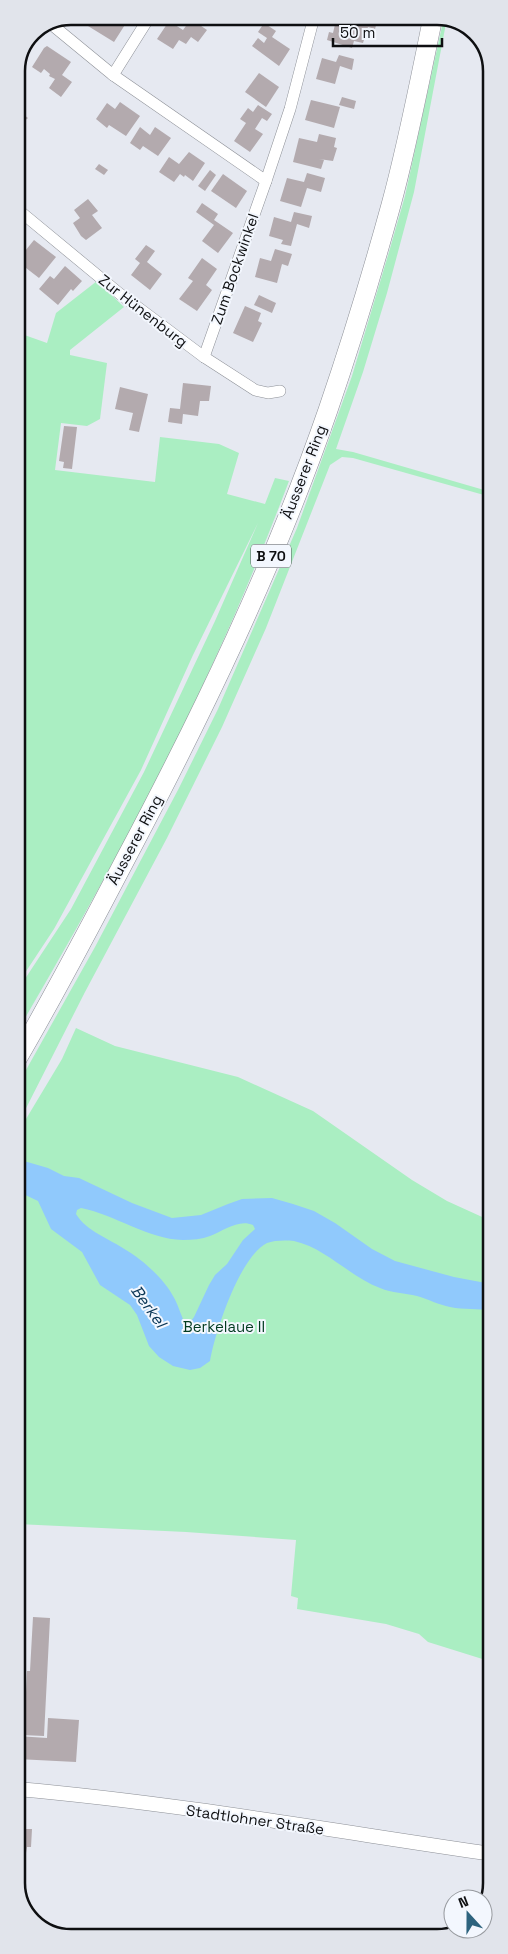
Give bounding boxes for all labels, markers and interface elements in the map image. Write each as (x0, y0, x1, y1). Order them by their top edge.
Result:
scale bar (333, 15, 442, 47)
text: 50 m (340, 23, 375, 42)
street label: Zum Bockwinkel (207, 211, 262, 327)
street label: Zur Hünenburg (95, 270, 191, 351)
street label: Äusserer Ring (277, 422, 330, 521)
road number: B 70 (251, 544, 291, 568)
street label: Äusserer Ring (103, 792, 166, 888)
water label: Berkel (126, 1281, 172, 1333)
park label: Berkelaue II (183, 1317, 265, 1336)
street label: Stadtlohner Straße (185, 1800, 325, 1839)
north arrow (443, 1889, 493, 1939)
text: N (456, 1892, 471, 1912)

